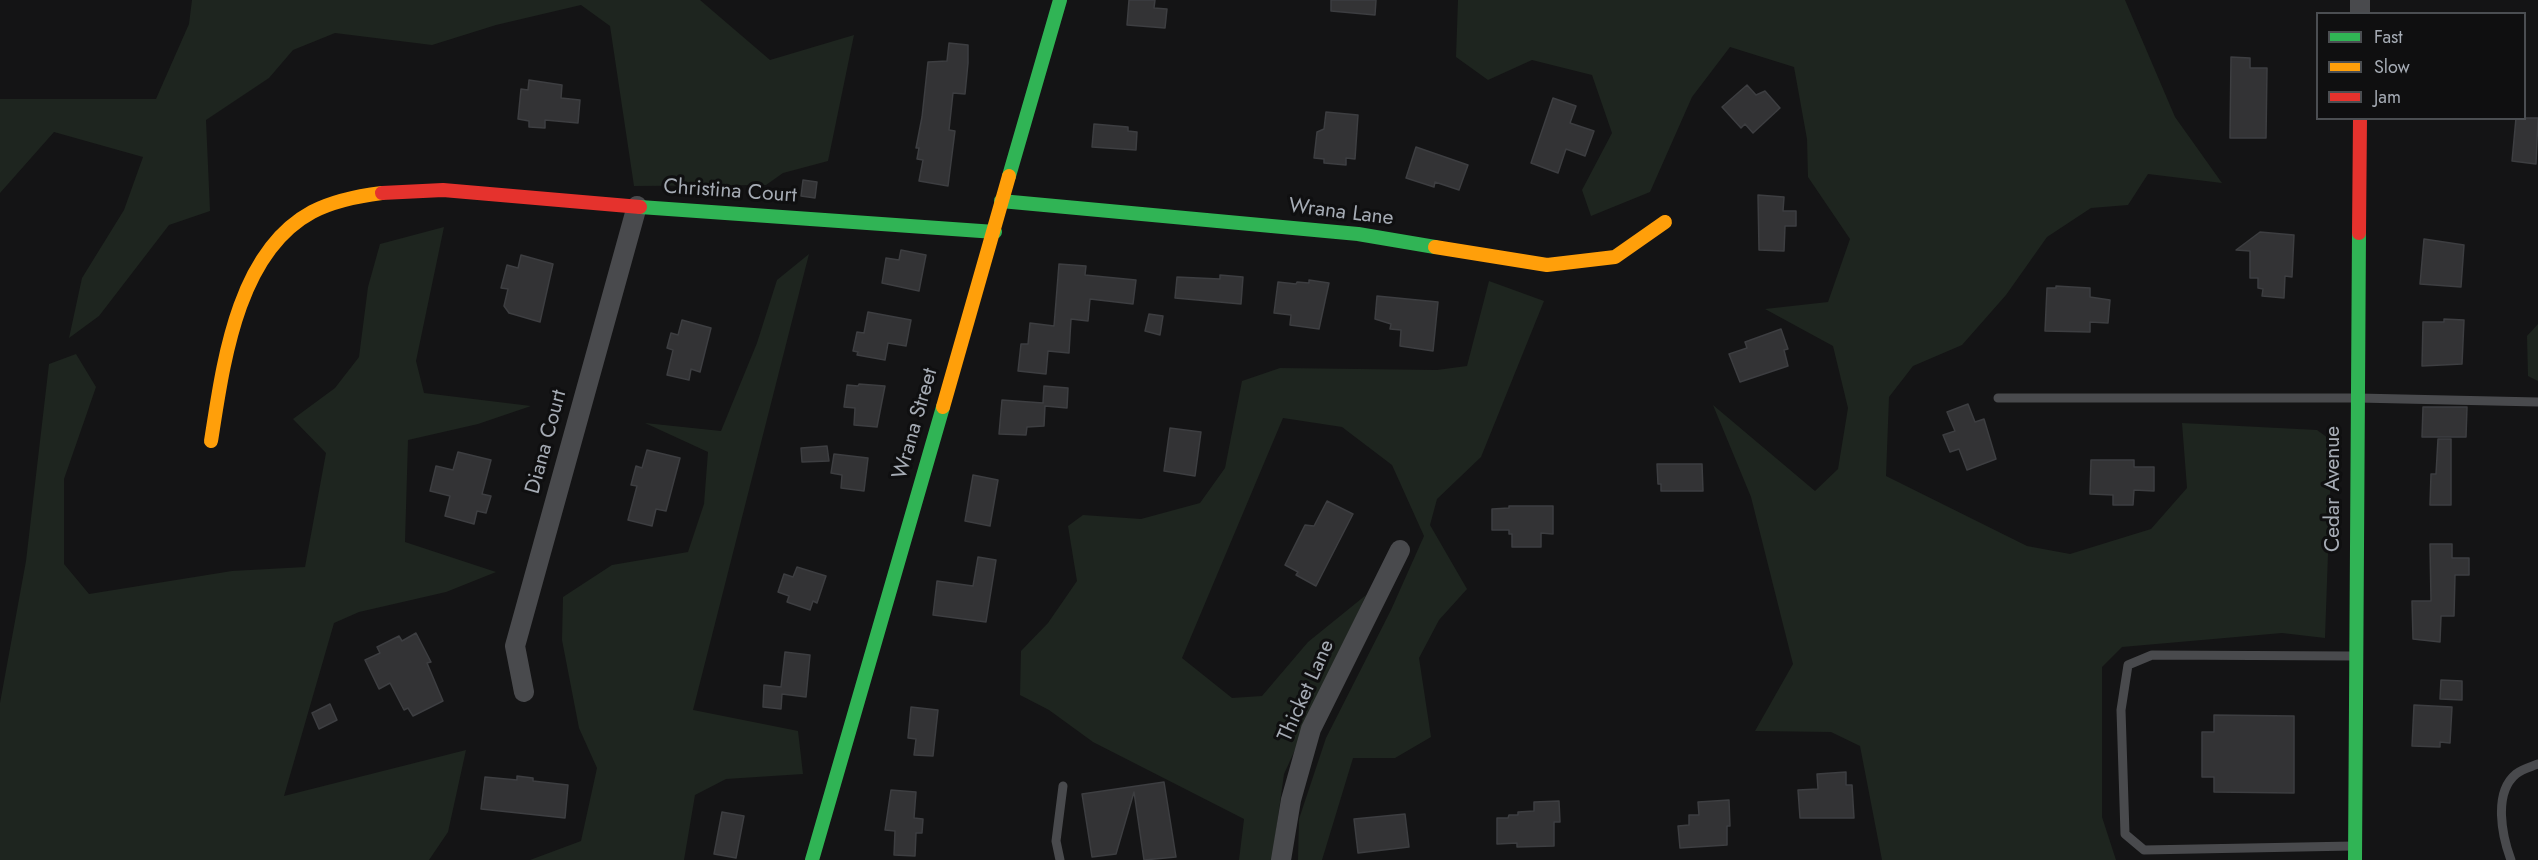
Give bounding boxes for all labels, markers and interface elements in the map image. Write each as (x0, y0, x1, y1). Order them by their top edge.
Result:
legend (2316, 12, 2526, 120)
text: Fast (2374, 24, 2403, 50)
text: Slow (2374, 54, 2410, 80)
text: Jam (2374, 84, 2401, 110)
street label: Christina Court (662, 175, 798, 209)
street label: Wrana Lane (1287, 194, 1395, 232)
street label: Wrana Street (888, 366, 944, 482)
street label: Diana Court (521, 387, 573, 497)
street label: Cedar Avenue (2321, 426, 2347, 552)
street label: Thicket Lane (1273, 636, 1341, 746)

